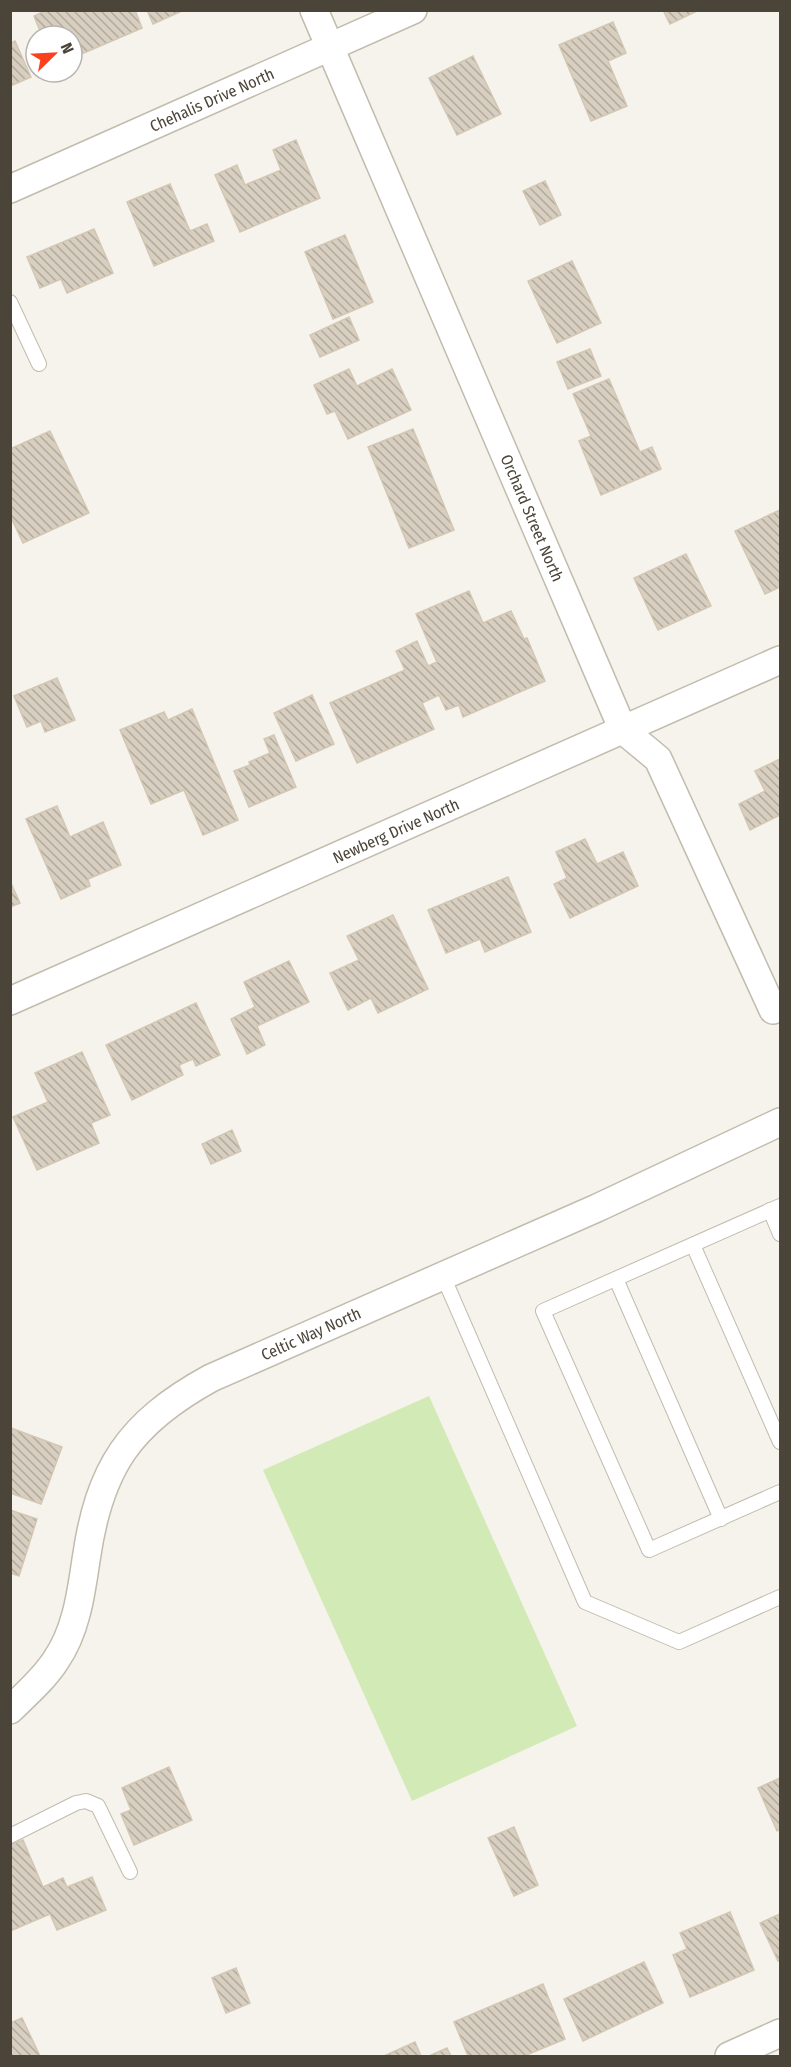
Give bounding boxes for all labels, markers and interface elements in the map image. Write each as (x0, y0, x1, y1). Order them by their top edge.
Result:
north arrow (24, 24, 84, 84)
text: N (57, 40, 78, 56)
street label: Chehalis Drive North (147, 64, 277, 136)
street label: Orchard Street North (497, 452, 567, 584)
street label: Newberg Drive North (330, 795, 462, 867)
street label: Celtic Way North (258, 1304, 364, 1364)

